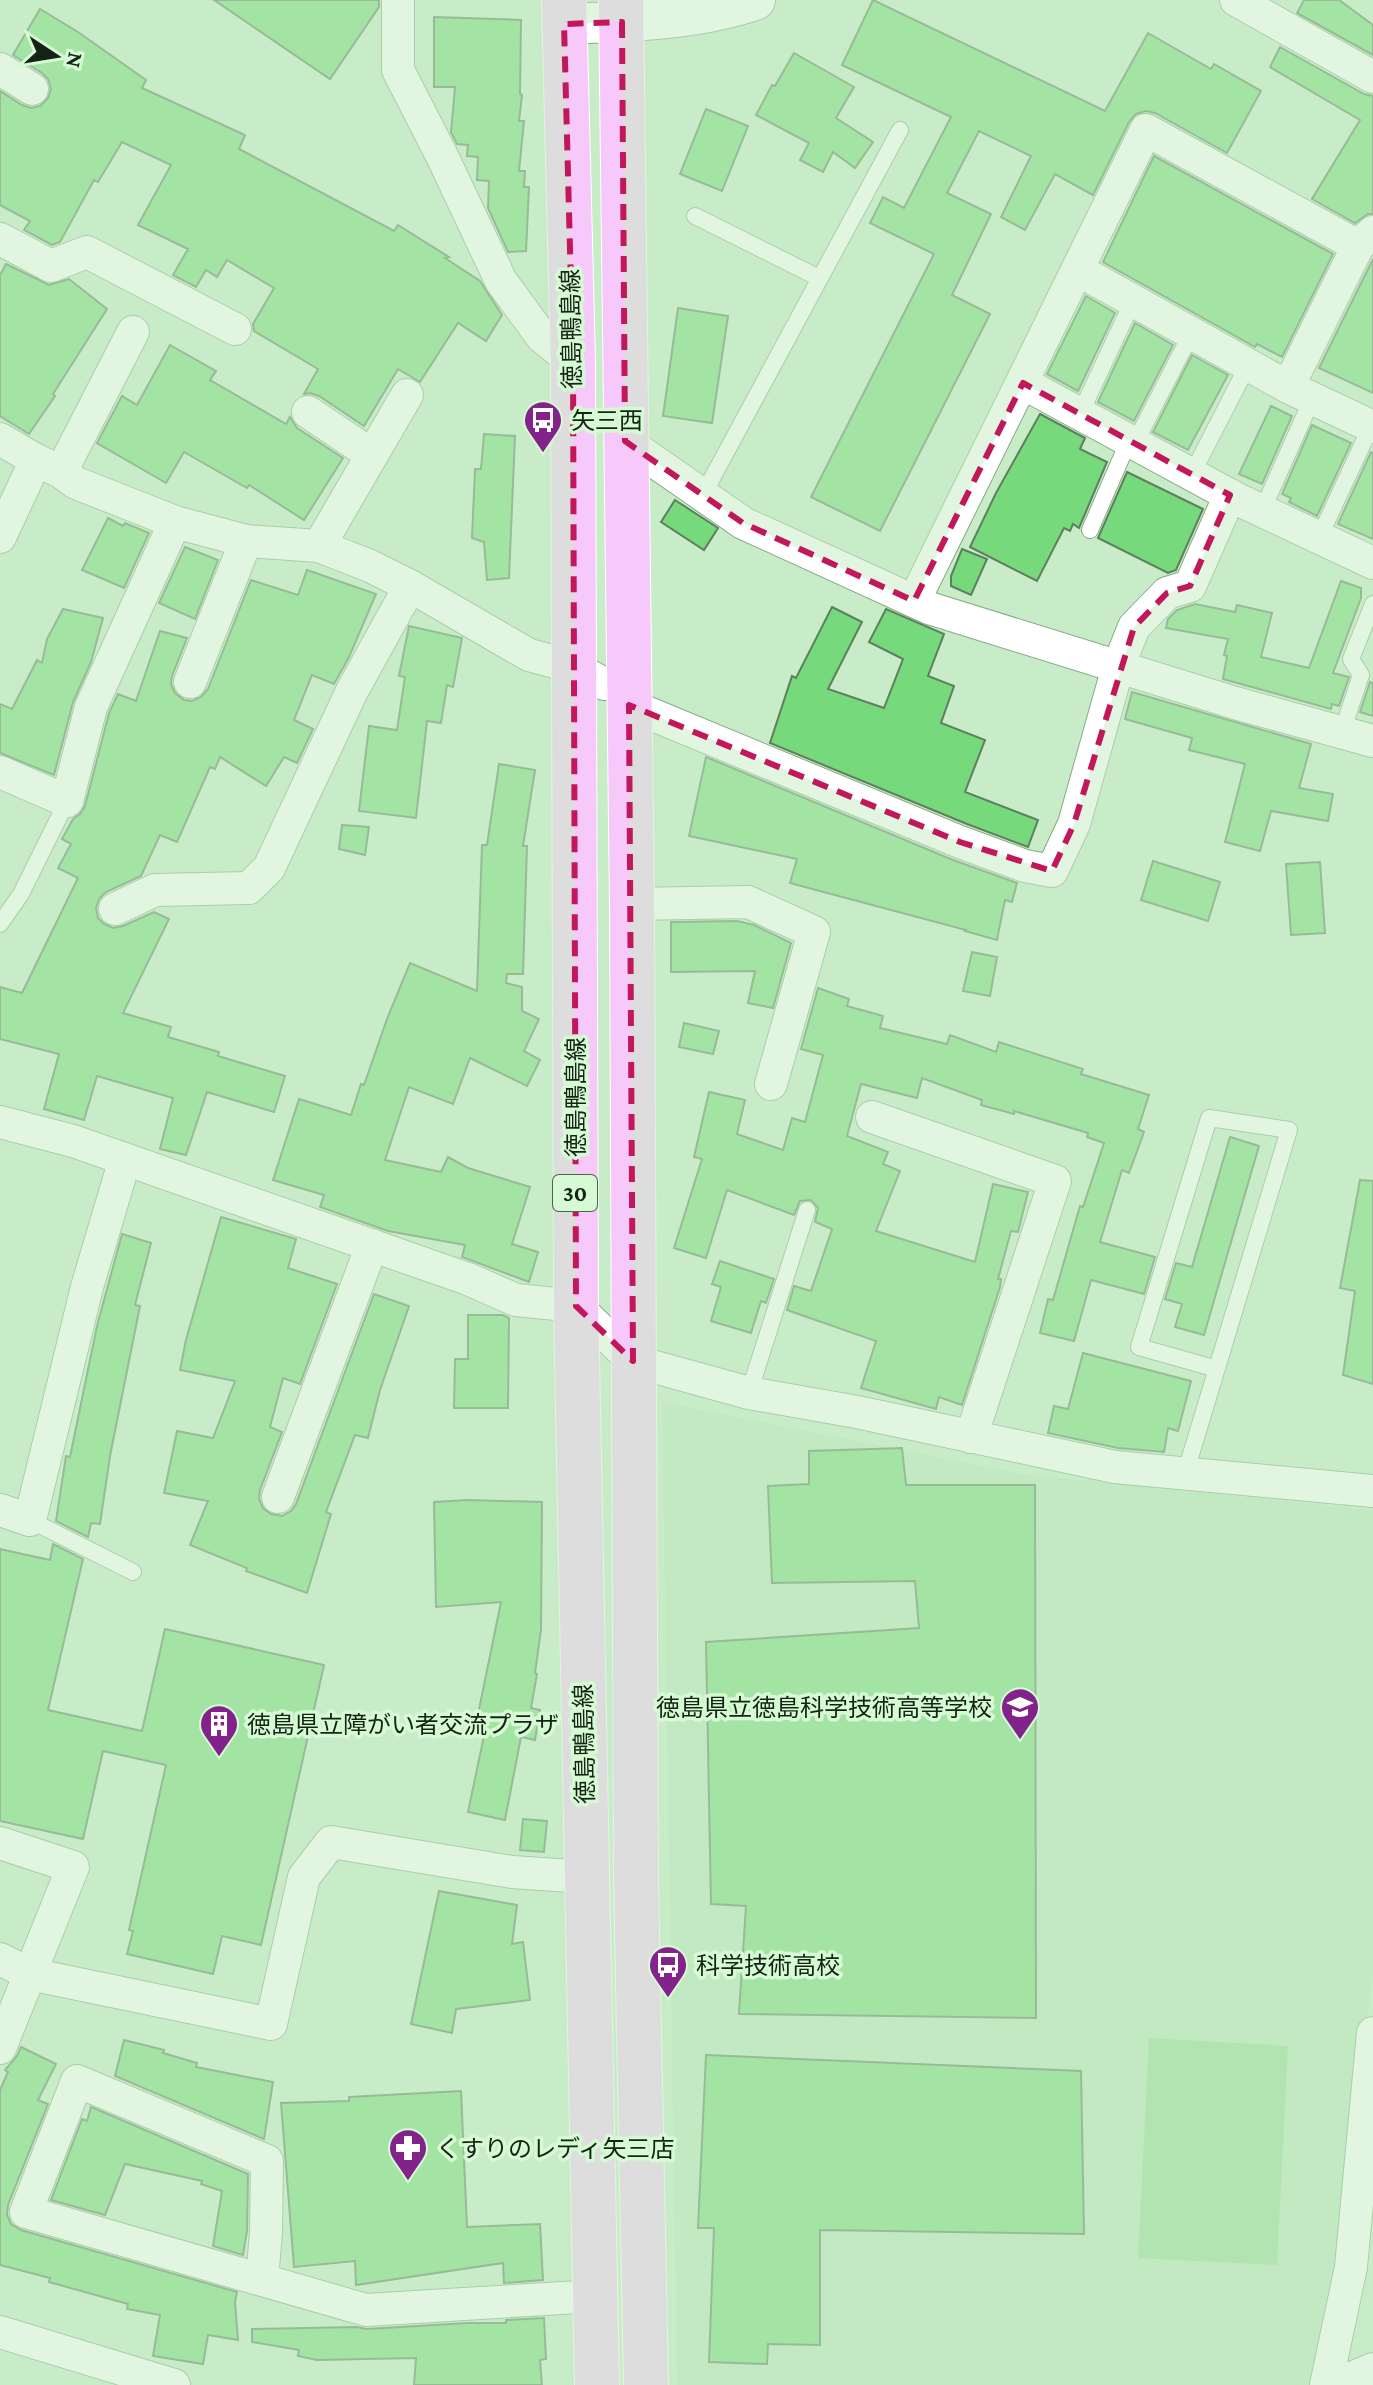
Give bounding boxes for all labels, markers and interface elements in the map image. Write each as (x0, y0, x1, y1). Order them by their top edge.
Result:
north arrow (16, 16, 96, 96)
text: N (61, 50, 89, 70)
street label: 徳島鴨島線 (556, 269, 586, 389)
bus stop icon: 矢三西 (522, 399, 564, 454)
place label: 矢三西 (571, 407, 643, 434)
street label: 徳島鴨島線 (562, 1037, 589, 1157)
road number: 30 (553, 1175, 597, 1211)
street label: 徳島鴨島線 (569, 1684, 599, 1804)
school or university icon: 徳島県立徳島科学技術高等学校 (999, 1686, 1041, 1741)
place label: 徳島県立徳島科学技術高等学校 (656, 1694, 992, 1721)
building icon: 徳島県立障がい者交流プラザ (198, 1703, 240, 1758)
place label: 徳島県立障がい者交流プラザ (247, 1711, 559, 1738)
bus stop icon: 科学技術高校 (647, 1944, 689, 1999)
place label: 科学技術高校 (696, 1952, 840, 1979)
pharmacy icon: くすりのレディ矢三店 (387, 2127, 429, 2182)
place label: くすりのレディ矢三店 (436, 2135, 674, 2162)

